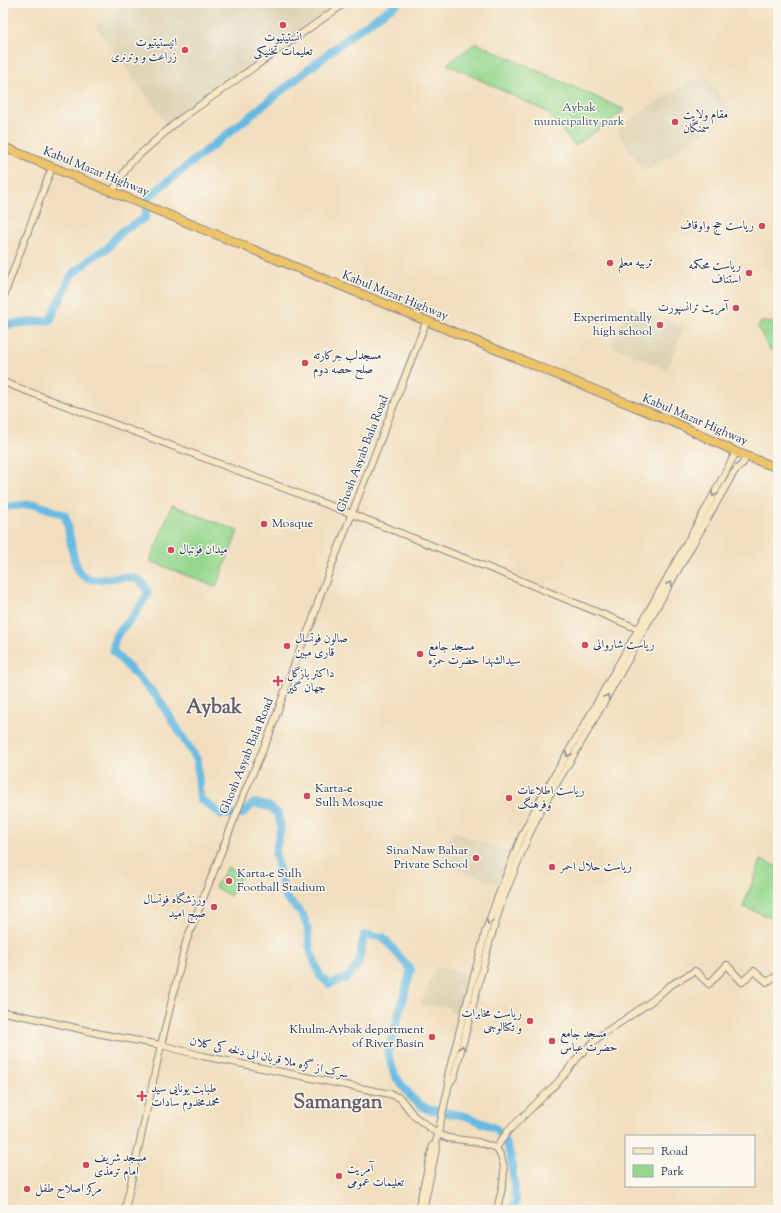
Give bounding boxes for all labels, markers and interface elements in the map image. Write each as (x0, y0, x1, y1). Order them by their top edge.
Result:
marker: انستیتیوت تعلیمات تخنیکی (278, 20, 288, 30)
place label: انستیتیوت تعلیمات تخنیکی (253, 29, 313, 61)
place label: انیستیتیوت زراعت و وترنری (111, 34, 177, 66)
marker: انیستیتیوت زراعت و وترنری (180, 45, 190, 55)
park label: Aybak municipality park (534, 99, 625, 131)
place label: مقام ولایت سمنگان (683, 106, 728, 138)
marker: مقام ولایت سمنگان (670, 117, 680, 127)
street label: Kabul Mazar Highway (40, 143, 152, 202)
place label: ریاست حج واوقاف (680, 217, 754, 235)
marker: ریاست حج واوقاف (757, 221, 767, 231)
place label: تربیه معلم (618, 254, 654, 274)
place label: ریاست محکمه استناف (689, 257, 741, 289)
marker: تربیه معلم (605, 258, 615, 268)
street label: Kabul Mazar Highway (339, 267, 451, 326)
marker: ریاست محکمه استناف (744, 268, 754, 278)
place label: آمریت ترانسپورت (658, 299, 729, 317)
marker: آمریت ترانسپورت (731, 303, 741, 313)
place label: Experimentally high school (574, 309, 653, 341)
marker: Experimentally high school (655, 320, 665, 330)
place label: مسجدلب جرکارته صلح حصه دوم (313, 347, 382, 380)
marker: مسجدلب جرکارته صلح حصه دوم (300, 358, 310, 368)
street label: Kabul Mazar Highway (640, 390, 751, 450)
street label: Ghosh Asyab Bala Road (332, 393, 394, 515)
one-way arrow (711, 490, 719, 498)
place label: Mosque (272, 515, 314, 533)
marker: Mosque (259, 519, 269, 529)
place label: میدان فوتبال (179, 541, 228, 559)
marker: میدان فوتبال (166, 545, 176, 555)
one-way arrow (666, 581, 673, 588)
place label: صالون فوتسال قاری مبین (295, 630, 348, 662)
place label: ریاست شاروالی (593, 636, 655, 654)
place label: مسجد جامع سیدالشهدا حضرت حمزه (428, 638, 521, 670)
marker: ریاست شاروالی (580, 640, 590, 650)
marker: صالون فوتسال قاری مبین (282, 641, 292, 651)
marker: مسجد جامع سیدالشهدا حضرت حمزه (415, 649, 425, 659)
place label: داکتر بازگل جهان گیر (285, 665, 334, 697)
marker: داکتر بازگل جهان گیر (272, 675, 284, 687)
district label: Aybak (186, 694, 242, 723)
one-way arrow (602, 694, 609, 701)
street label: Ghosh Asyab Bala Road (215, 695, 279, 817)
one-way arrow (565, 750, 572, 757)
place label: Karta-e Sulh Mosque (315, 780, 384, 812)
place label: ریاست اطلاعات وفرهنگ (517, 782, 585, 814)
marker: Karta-e Sulh Mosque (302, 791, 312, 801)
marker: ریاست اطلاعات وفرهنگ (504, 793, 514, 803)
place label: Sina Naw Bahar Private School (386, 842, 469, 874)
marker: Sina Naw Bahar Private School (471, 853, 481, 863)
place label: ریاست حلال احمر (558, 858, 632, 876)
marker: ریاست حلال احمر (547, 862, 557, 872)
place label: Karta-e Sulh Football Stadium (237, 865, 326, 897)
marker: Karta-e Sulh Football Stadium (224, 876, 234, 886)
place label: ورزشگاه فوتسال صبح امید (143, 891, 206, 924)
marker: ورزشگاه فوتسال صبح امید (209, 902, 219, 912)
one-way arrow (485, 918, 494, 925)
place label: ریاست مخابرات و تکنالوجی (461, 1005, 522, 1037)
marker: ریاست مخابرات و تکنالوجی (525, 1016, 535, 1026)
place label: Khulm-Aybak department of River Basin (289, 1021, 424, 1053)
place label: مسجد جامع حضرت عباس (560, 1025, 618, 1057)
street label: سرک از گزه ملا قربان الی دلخه کی کلان (188, 1032, 350, 1084)
marker: Khulm-Aybak department of River Basin (427, 1032, 437, 1042)
marker: مسجد جامع حضرت عباس (547, 1036, 557, 1046)
one-way arrow (457, 1045, 466, 1052)
place label: طبابت یونایی سید محمدمخدوم سادات (151, 1080, 220, 1113)
district label: Samangan (293, 1089, 383, 1118)
marker: طبابت یونایی سید محمدمخدوم سادات (136, 1090, 148, 1102)
legend (625, 1135, 755, 1187)
text: Road (661, 1143, 688, 1161)
place label: مسجد شریف امام ترمذی (94, 1149, 147, 1182)
marker: مسجد شریف امام ترمذی (81, 1160, 91, 1170)
place label: آمریت تعلیمات عمومی (347, 1160, 405, 1192)
text: Park (661, 1163, 684, 1181)
marker: آمریت تعلیمات عمومی (334, 1171, 344, 1181)
place label: مرکز اصلاح طفل (35, 1180, 102, 1199)
marker: مرکز اصلاح طفل (22, 1184, 32, 1194)

